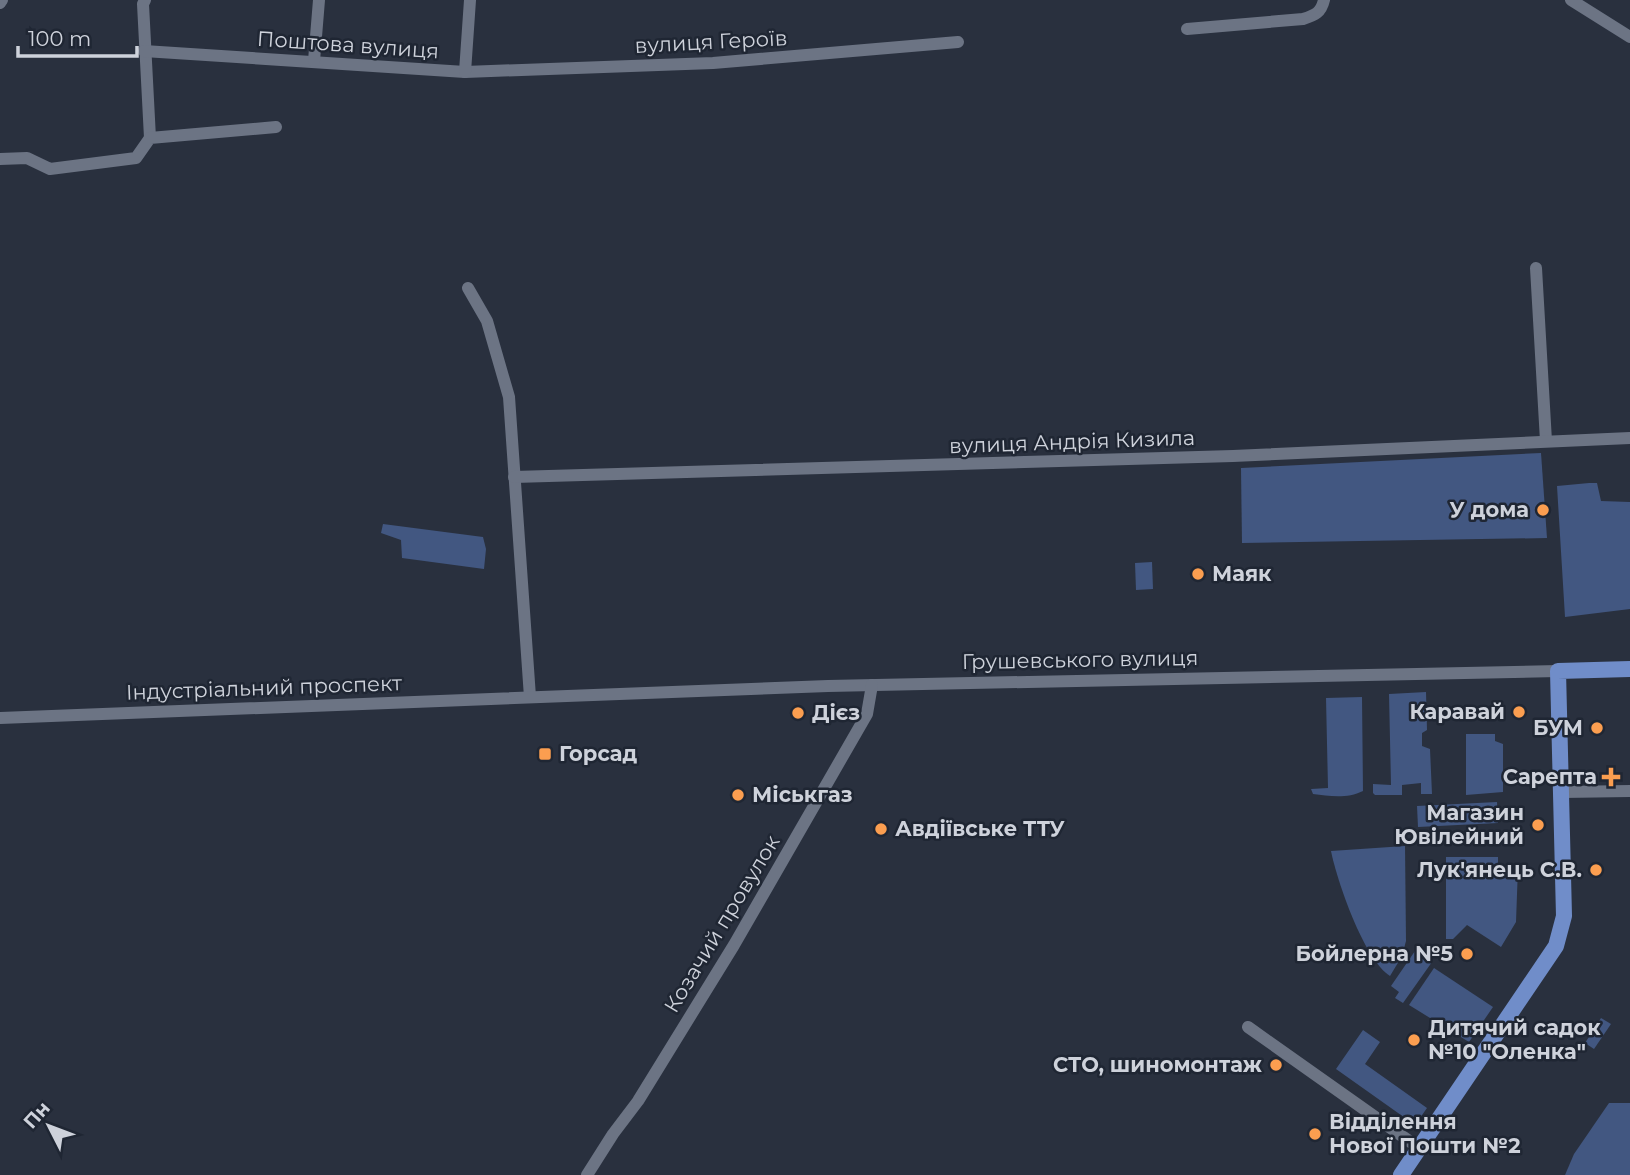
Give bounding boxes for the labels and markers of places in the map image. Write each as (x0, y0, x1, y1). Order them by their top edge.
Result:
place label: У дома (1450, 497, 1529, 522)
marker: У дома (1535, 502, 1551, 518)
place label: Маяк (1212, 561, 1272, 586)
marker: Маяк (1190, 566, 1206, 582)
place label: Каравай (1410, 699, 1505, 724)
place label: Дієз (812, 700, 860, 725)
marker: Каравай (1511, 704, 1527, 720)
marker: Дієз (790, 705, 806, 721)
place label: БУМ (1533, 715, 1583, 740)
marker: БУМ (1589, 720, 1605, 736)
place label: Горсад (559, 741, 638, 766)
marker: Горсад (537, 746, 553, 762)
place label: Сарепта (1503, 764, 1597, 789)
marker: Сарепта (1603, 769, 1619, 785)
place label: Міськгаз (752, 782, 853, 807)
marker: Міськгаз (730, 787, 746, 803)
place label: Магазин Ювілейний (1394, 800, 1524, 849)
place label: Авдіївське ТТУ (895, 816, 1065, 841)
marker: Магазин Ювілейний (1530, 817, 1546, 833)
marker: Авдіївське ТТУ (873, 821, 889, 837)
place label: Лук'янець С.В. (1417, 857, 1582, 882)
marker: Лук'янець С.В. (1588, 862, 1604, 878)
place label: Бойлерна №5 (1296, 941, 1453, 966)
marker: Бойлерна №5 (1459, 946, 1475, 962)
place label: Дитячий садок №10 "Оленка" (1428, 1015, 1601, 1064)
marker: Дитячий садок №10 "Оленка" (1406, 1032, 1422, 1048)
place label: СТО, шиномонтаж (1053, 1052, 1263, 1077)
marker: СТО, шиномонтаж (1268, 1057, 1284, 1073)
place label: Відділення Нової Пошти №2 (1329, 1109, 1521, 1158)
marker: Відділення Нової Пошти №2 (1307, 1126, 1323, 1142)

